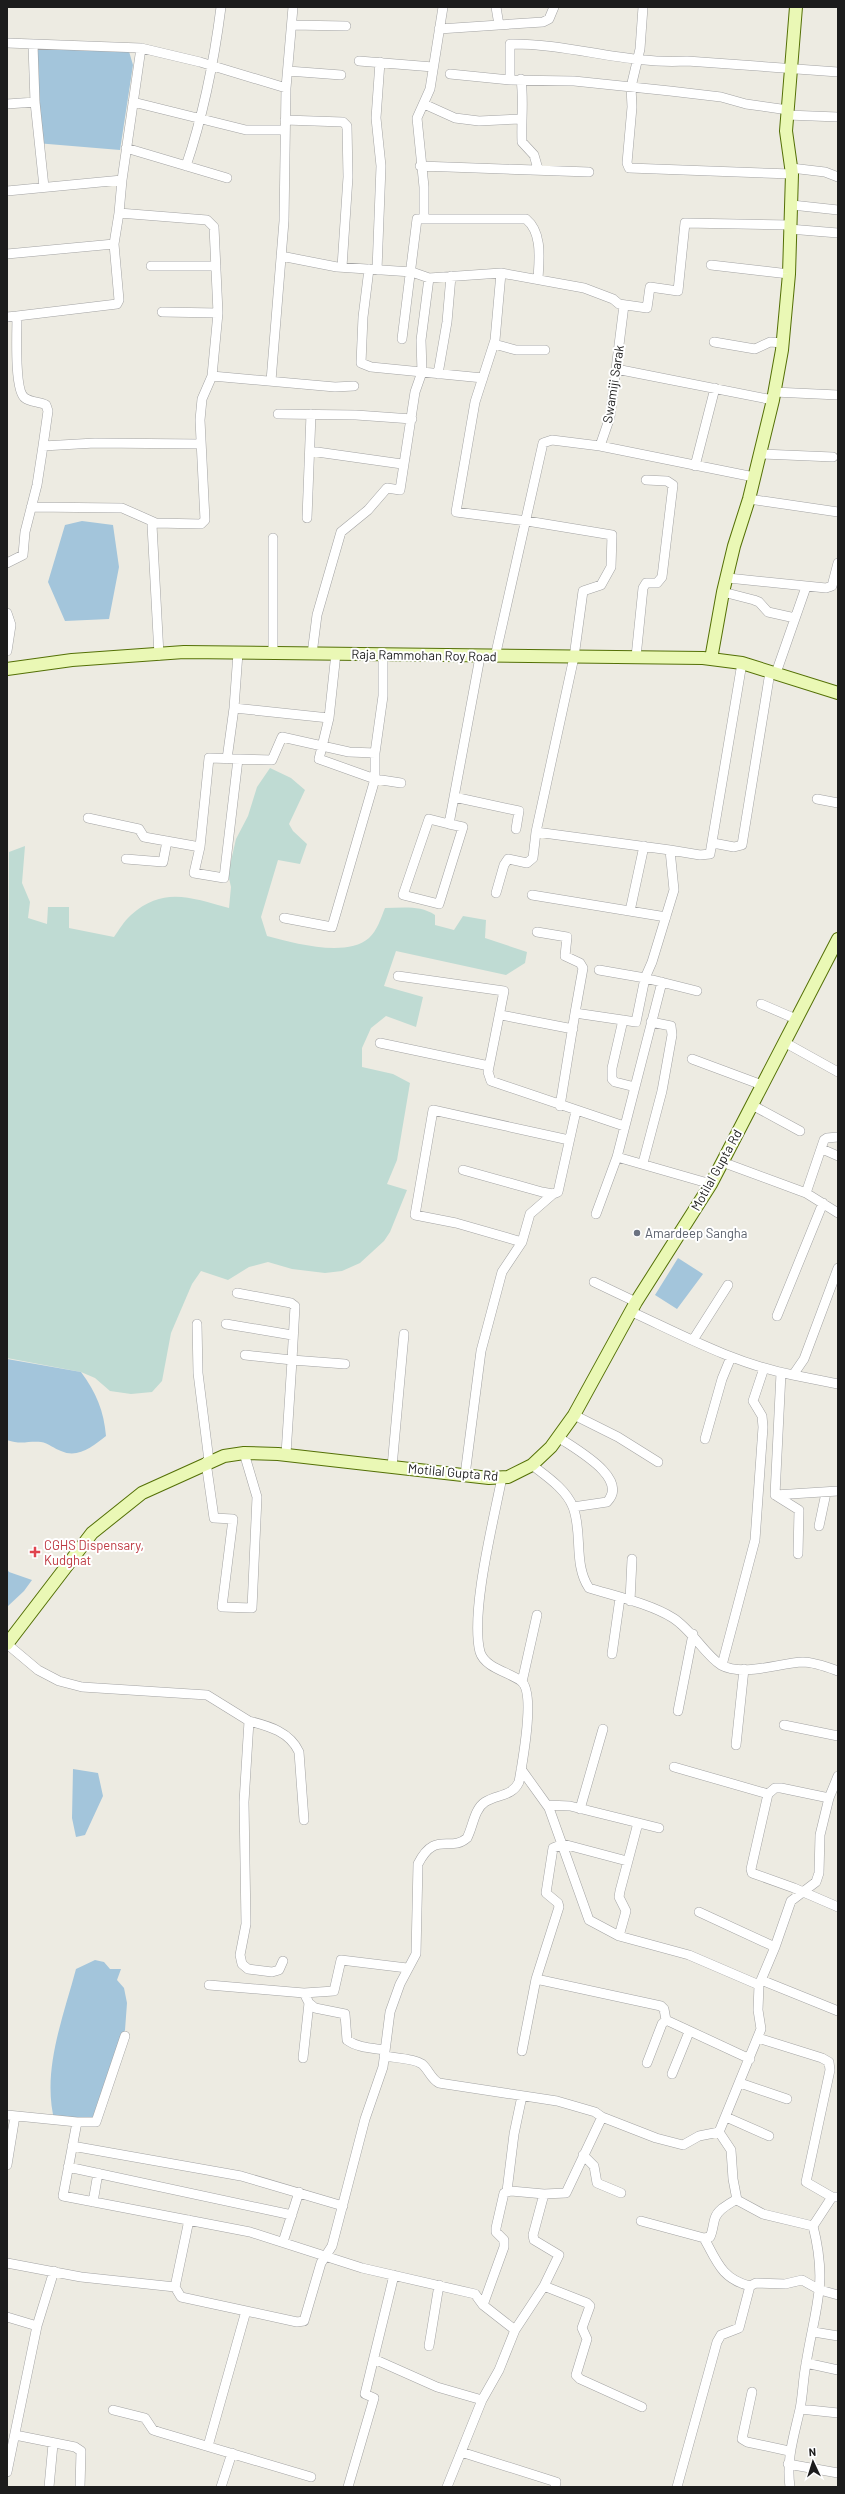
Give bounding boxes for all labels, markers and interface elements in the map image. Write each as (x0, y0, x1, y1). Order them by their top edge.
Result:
street label: Swamiji Sarak (599, 343, 627, 424)
street label: Raja Rammohan Roy Road (351, 646, 497, 664)
street label: Motilal Gupta Rd (687, 1126, 745, 1214)
place label: Amardeep Sangha (645, 1225, 748, 1241)
marker: Amardeep Sangha (632, 1228, 642, 1238)
street label: Motilal Gupta Rd (407, 1460, 499, 1484)
place label: CGHS Dispensary, Kudghat (44, 1537, 144, 1568)
marker: CGHS Dispensary, Kudghat (29, 1546, 41, 1558)
north arrow (793, 2442, 833, 2482)
text: N (808, 2445, 816, 2458)

